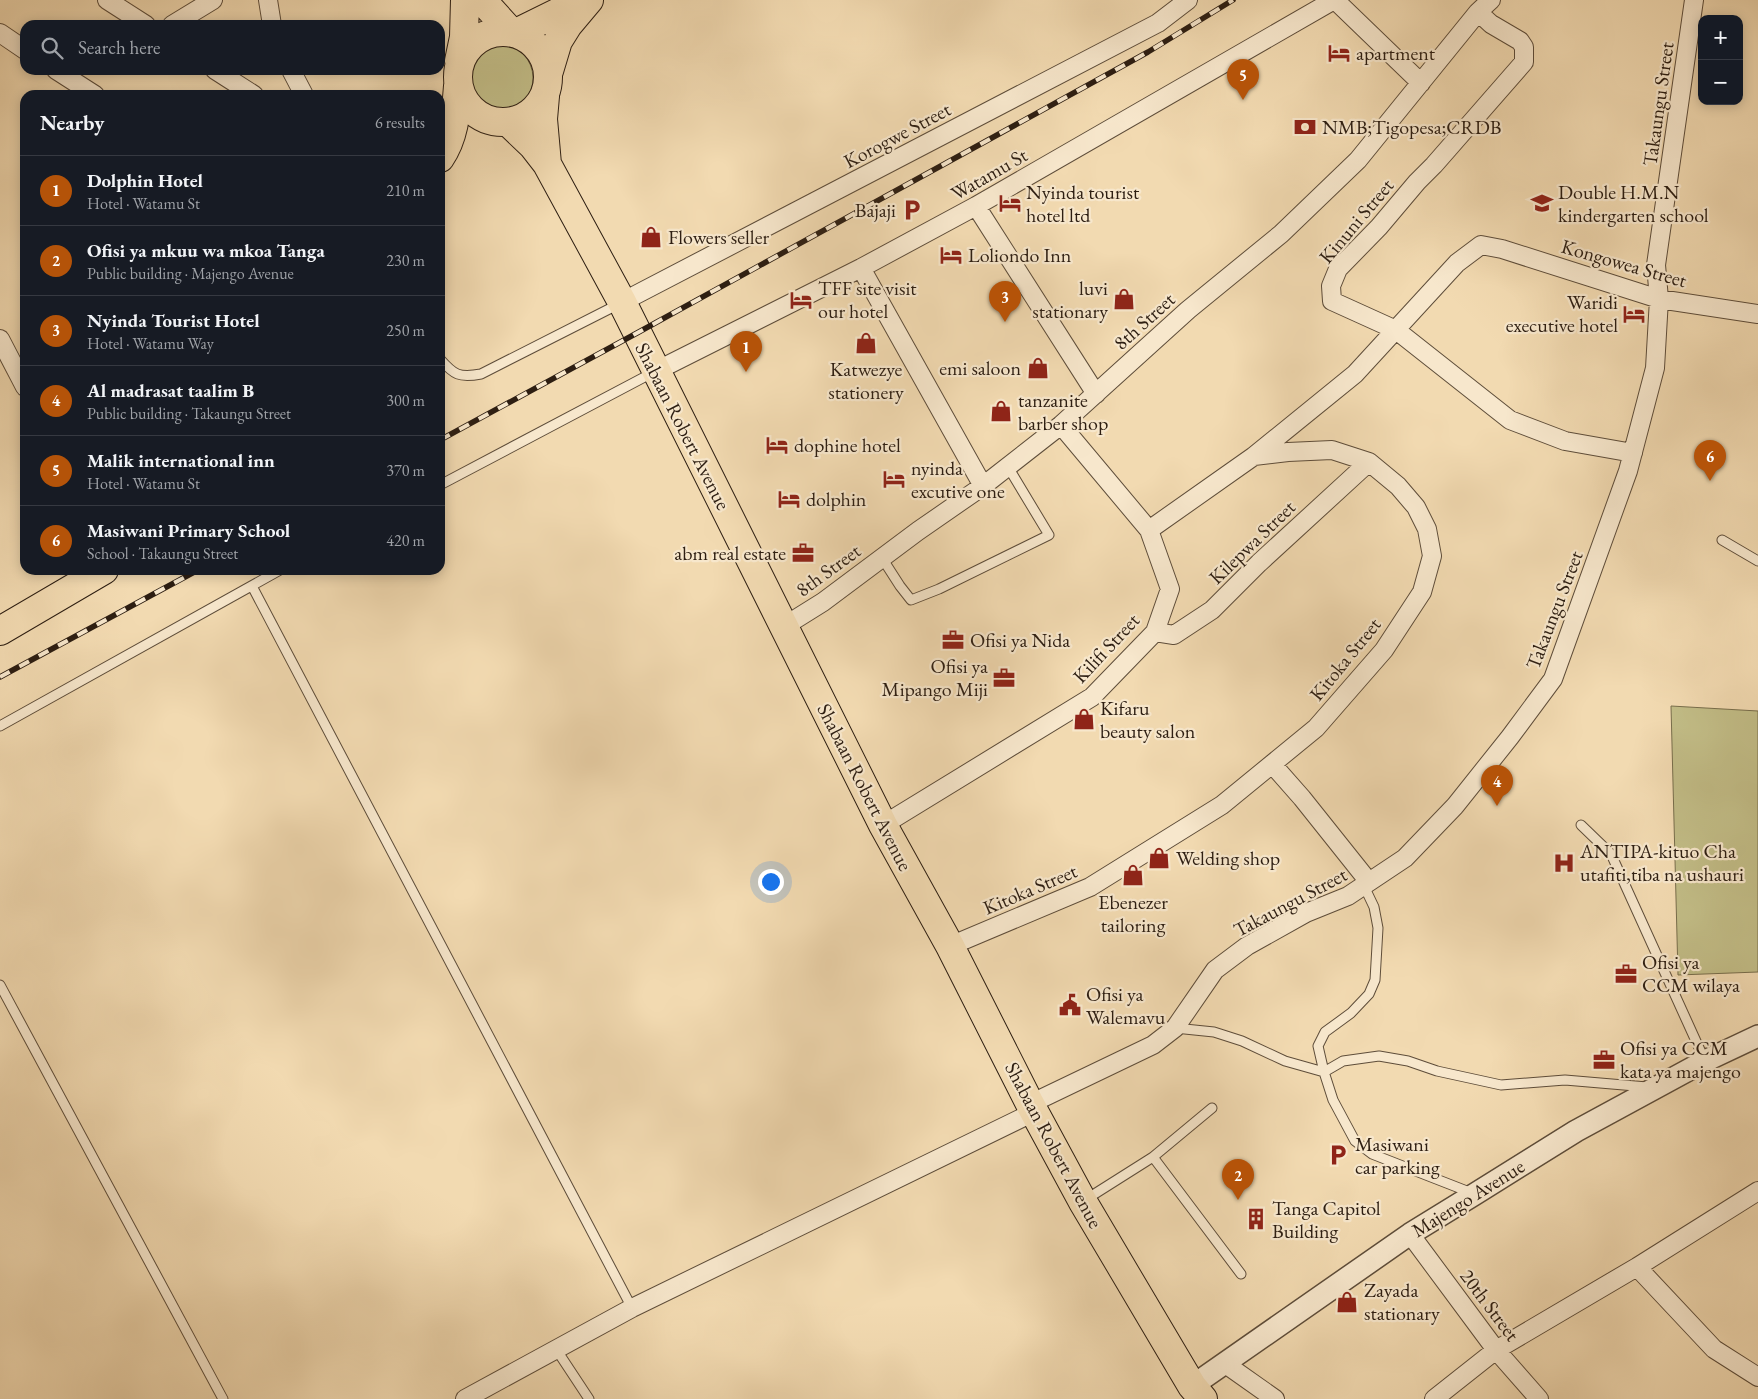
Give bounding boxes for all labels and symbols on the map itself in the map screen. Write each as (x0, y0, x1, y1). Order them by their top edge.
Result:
hotel icon: apartment (1326, 40, 1352, 66)
place label: apartment (1356, 40, 1436, 66)
street label: Takaungu Street (1636, 40, 1680, 168)
pin: 5 (1227, 59, 1259, 100)
street label: Korogwe Street (839, 96, 956, 174)
bank icon: NMB;Tigopesa;CRDB (1292, 114, 1318, 140)
place label: NMB;Tigopesa;CRDB (1322, 114, 1502, 140)
street label: Watamu St (946, 141, 1033, 206)
street label: Kinuni Street (1313, 173, 1400, 269)
place label: Nyinda tourist hotel ltd (1026, 179, 1140, 228)
place label: Double H.M.N kindergarten school (1558, 179, 1709, 228)
hotel icon: Nyinda tourist hotel ltd (997, 190, 1023, 216)
school or university icon: Double H.M.N kindergarten school (1529, 190, 1555, 216)
place label: Bajaji (855, 197, 896, 223)
parking icon: Bajaji (899, 197, 925, 223)
shop icon: Flowers seller (638, 224, 664, 250)
place label: Flowers seller (668, 224, 769, 250)
street label: Kongowea Street (1558, 233, 1690, 294)
hotel icon: Loliondo Inn (938, 242, 964, 268)
place label: Loliondo Inn (968, 242, 1072, 268)
place label: TFF site visit our hotel (818, 275, 917, 324)
place label: luvi stationary (1032, 275, 1108, 324)
pin: 3 (989, 281, 1021, 322)
street label: 8th Street (1108, 286, 1181, 355)
shop icon: luvi stationary (1111, 286, 1137, 312)
hotel icon: TFF site visit our hotel (788, 287, 814, 313)
place label: Waridi executive hotel (1506, 289, 1618, 338)
hotel icon: Waridi executive hotel (1621, 301, 1647, 327)
shop icon: Katwezye stationery (853, 330, 879, 356)
pin: 1 (730, 331, 762, 372)
street label: Shabaan Robert Avenue (630, 338, 737, 514)
place label: emi saloon (939, 355, 1021, 381)
shop icon: emi saloon (1025, 355, 1051, 381)
place label: Katwezye stationery (828, 356, 904, 405)
place label: tanzanite barber shop (1018, 387, 1108, 436)
shop icon: tanzanite barber shop (988, 398, 1014, 424)
hotel icon: dophine hotel (764, 432, 790, 458)
place label: dophine hotel (794, 432, 901, 458)
pin: 6 (1694, 440, 1726, 481)
place label: nyinda excutive one (911, 455, 1005, 504)
hotel icon: nyinda excutive one (881, 466, 907, 492)
hotel icon: dolphin (776, 486, 802, 512)
place label: dolphin (806, 486, 867, 512)
street label: Kilepwa Street (1203, 494, 1301, 590)
street label: 8th Street (790, 537, 866, 602)
place label: abm real estate (674, 540, 786, 566)
office icon: abm real estate (790, 540, 816, 566)
street label: Takaungu Street (1519, 546, 1589, 673)
street label: Kilifi Street (1067, 607, 1145, 689)
street label: Kitoka Street (1304, 612, 1387, 706)
office icon: Ofisi ya Nida (940, 627, 966, 653)
place label: Ofisi ya Nida (970, 627, 1070, 653)
place label: Ofisi ya Mipango Miji (882, 653, 988, 702)
office icon: Ofisi ya Mipango Miji (991, 665, 1017, 691)
place label: Kifaru beauty salon (1100, 695, 1196, 744)
street label: Shabaan Robert Avenue (812, 699, 919, 875)
shop icon: Kifaru beauty salon (1071, 706, 1097, 732)
pin: 4 (1481, 765, 1513, 806)
place label: ANTIPA-kituo Cha utafiti,tiba na ushauri (1579, 838, 1744, 887)
shop icon: Welding shop (1146, 845, 1172, 871)
place label: Welding shop (1176, 845, 1280, 871)
hospital icon: ANTIPA-kituo Cha utafiti,tiba na ushauri (1551, 850, 1577, 876)
street label: Kitoka Street (979, 857, 1082, 920)
street label: Takaungu Street (1229, 861, 1352, 943)
shop icon: Ebenezer tailoring (1120, 862, 1146, 888)
your location (758, 869, 784, 895)
place label: Ebenezer tailoring (1098, 889, 1168, 938)
place label: Ofisi ya CCM wilaya (1642, 949, 1740, 998)
office icon: Ofisi ya CCM wilaya (1613, 961, 1639, 987)
place label: Ofisi ya Walemavu (1086, 981, 1166, 1030)
public building icon: Ofisi ya Walemavu (1057, 992, 1083, 1018)
place label: Ofisi ya CCM kata ya majengo (1620, 1035, 1741, 1084)
office icon: Ofisi ya CCM kata ya majengo (1591, 1047, 1617, 1073)
street label: Shabaan Robert Avenue (999, 1057, 1109, 1233)
place label: Masiwani car parking (1355, 1131, 1440, 1180)
parking icon: Masiwani car parking (1325, 1142, 1351, 1168)
street label: Majengo Avenue (1407, 1153, 1529, 1243)
pin: 2 (1222, 1159, 1254, 1200)
place label: Tanga Capitol Building (1272, 1195, 1381, 1244)
building icon: Tanga Capitol Building (1243, 1206, 1269, 1232)
street label: 20th Street (1454, 1264, 1526, 1347)
place label: Zayada stationary (1364, 1277, 1440, 1326)
shop icon: Zayada stationary (1334, 1289, 1360, 1315)

